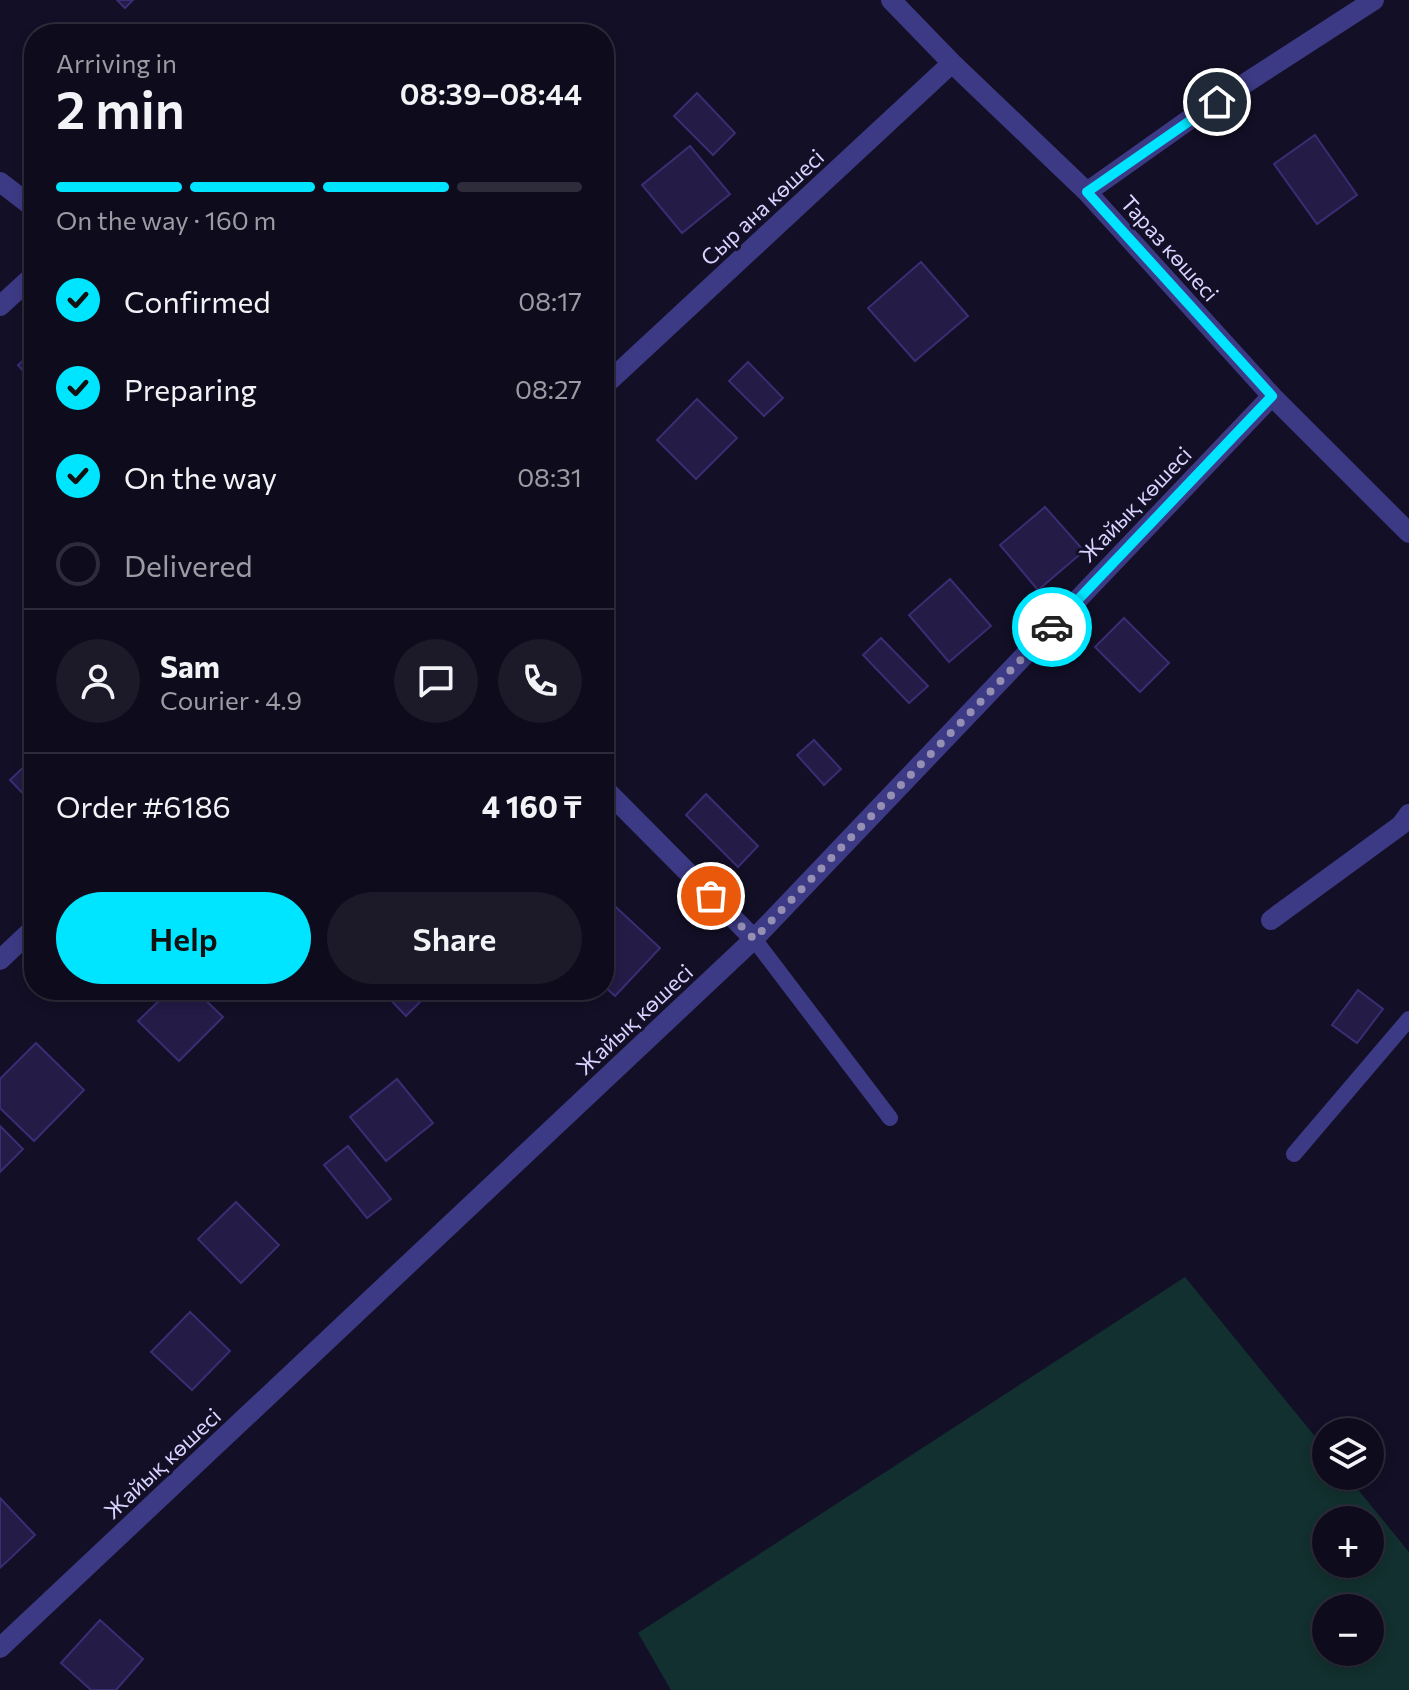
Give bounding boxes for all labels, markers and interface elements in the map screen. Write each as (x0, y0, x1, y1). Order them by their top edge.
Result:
text: Arriving in (56, 47, 177, 78)
pin (1183, 68, 1251, 136)
text: 08:39–08:44 (400, 74, 582, 111)
text: 2 min (56, 76, 185, 140)
icon: home (1195, 80, 1239, 124)
street label: Сыр ана көшесі (695, 143, 829, 271)
street label: Тараз көшесі (1115, 189, 1225, 307)
text: On the way · 160 m (56, 204, 276, 235)
icon: check (56, 278, 100, 322)
text: Confirmed (124, 282, 271, 319)
text: 08:17 (518, 285, 582, 316)
icon: check (56, 366, 100, 410)
text: Preparing (124, 370, 257, 407)
text: 08:27 (515, 373, 582, 404)
street label: Жайық көшесі (1073, 441, 1197, 567)
icon: check (56, 454, 100, 498)
text: On the way (124, 458, 277, 495)
text: 08:31 (517, 461, 582, 492)
text: Delivered (124, 546, 253, 583)
courier (1012, 587, 1092, 667)
icon: car (1030, 605, 1074, 649)
button: person (56, 639, 140, 723)
button: chat (394, 639, 478, 723)
button: phone (498, 639, 582, 723)
text: Sam (160, 647, 220, 684)
text: Courier · 4.9 (160, 684, 302, 715)
text: Order #6186 (56, 787, 231, 824)
text: 4 160 ₸ (482, 787, 582, 824)
pin (677, 862, 745, 930)
icon: bag (689, 874, 733, 918)
button: Help (56, 892, 311, 984)
button: Share (327, 892, 582, 984)
street label: Жайық көшесі (570, 958, 698, 1080)
street label: Жайық көшесі (98, 1402, 226, 1524)
map controls (1312, 1418, 1384, 1666)
button: layers (1312, 1418, 1384, 1490)
button: + (1312, 1506, 1384, 1578)
button: − (1312, 1594, 1384, 1666)

